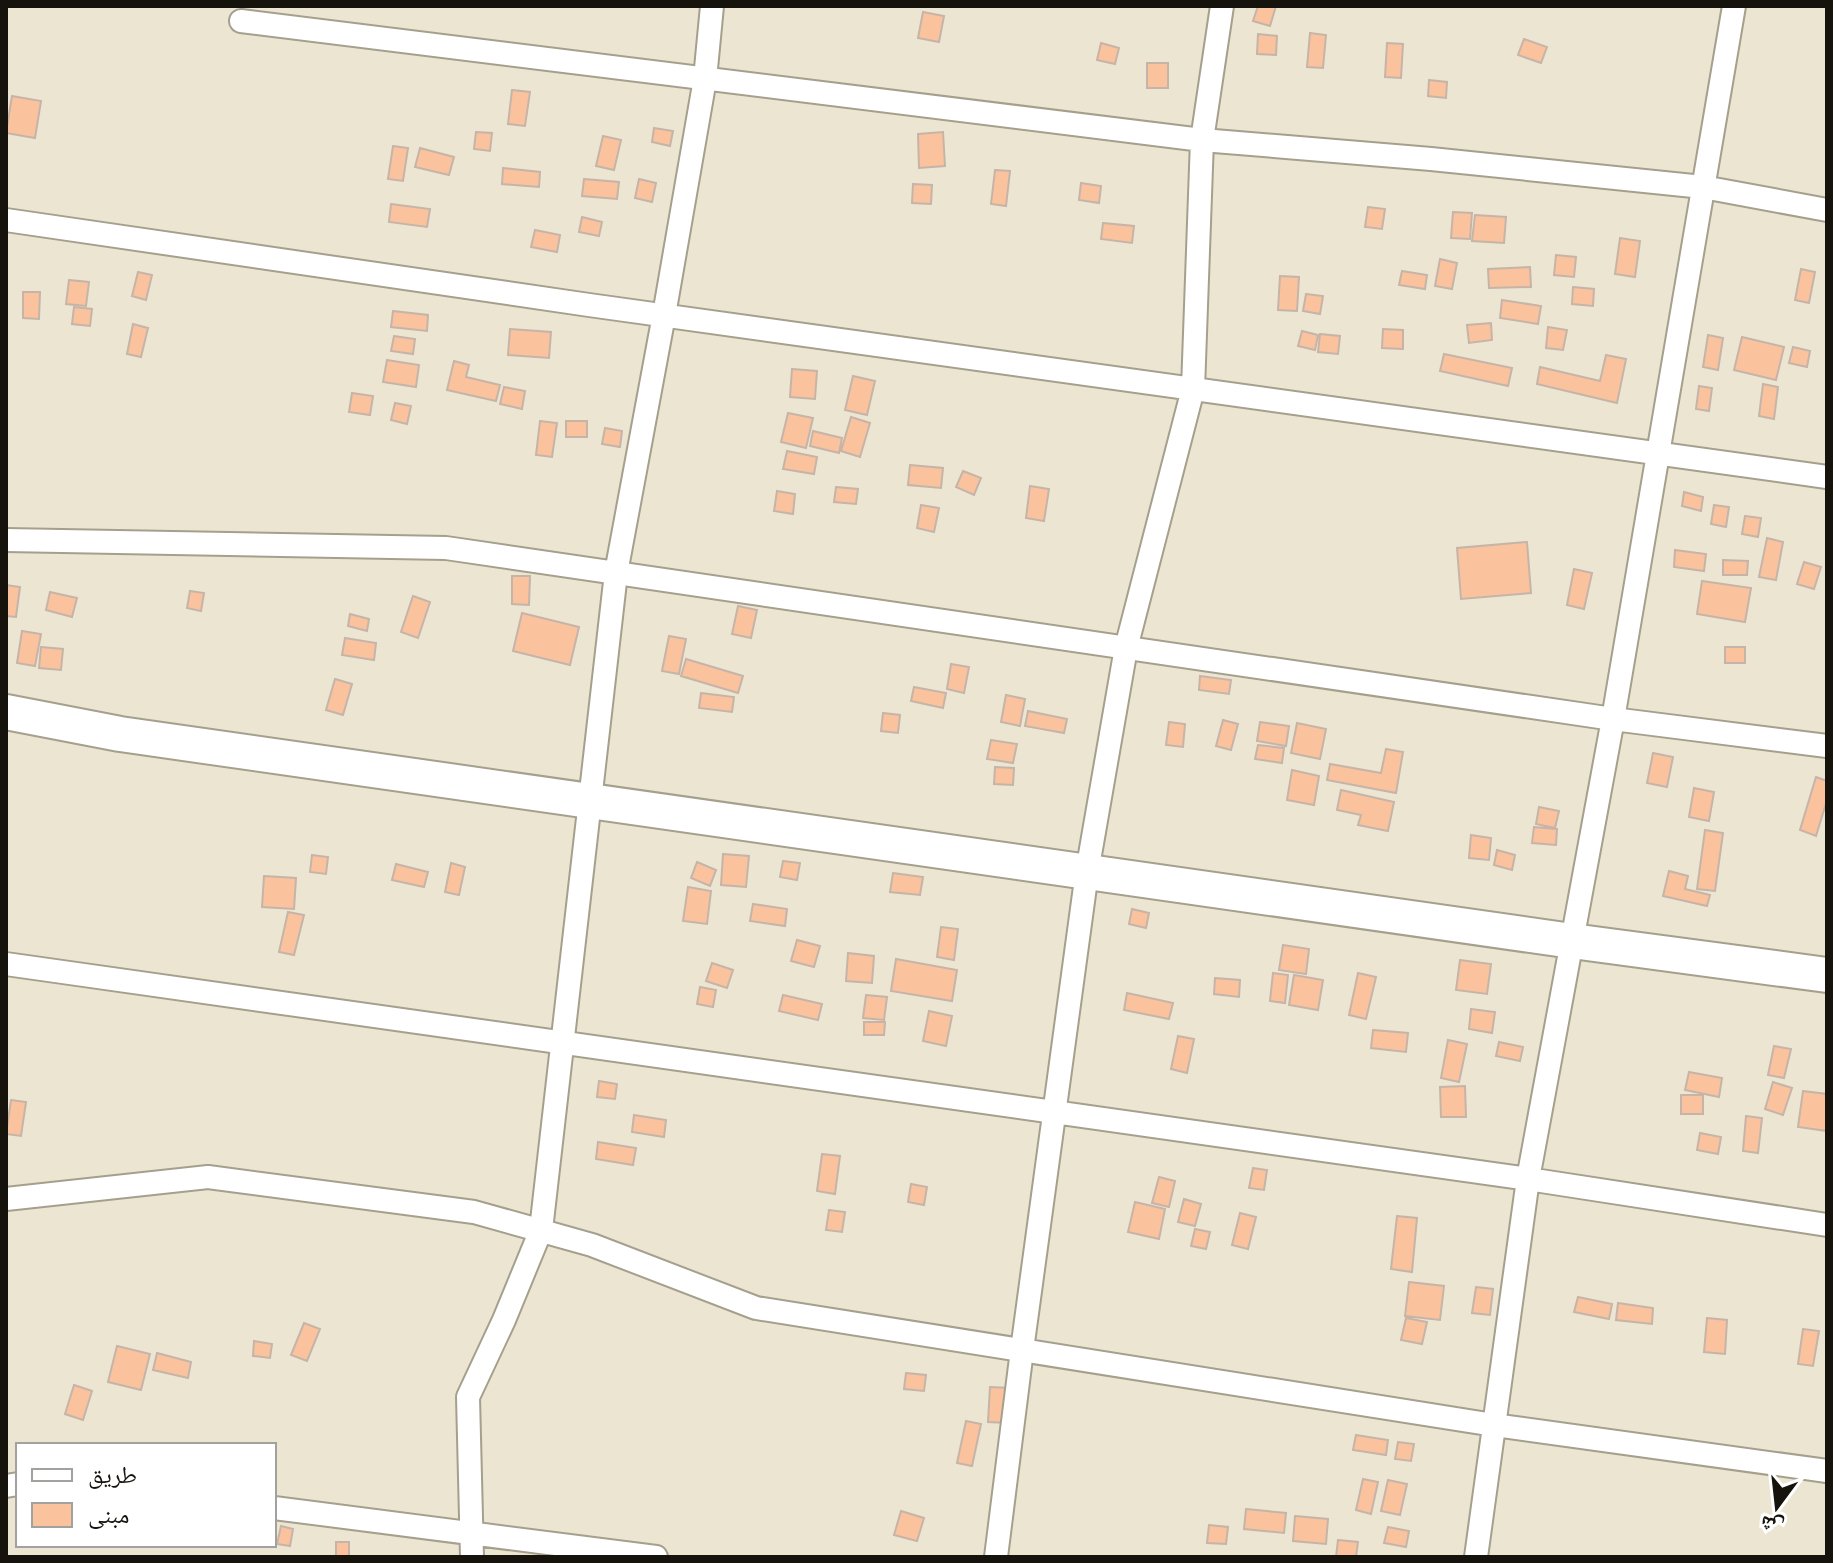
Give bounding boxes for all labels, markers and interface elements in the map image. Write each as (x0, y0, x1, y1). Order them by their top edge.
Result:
legend (16, 1443, 276, 1547)
text: طريق (88, 1459, 137, 1489)
north arrow (1737, 1467, 1817, 1547)
text: مبنى (88, 1499, 129, 1529)
text: ش (1757, 1510, 1787, 1543)

